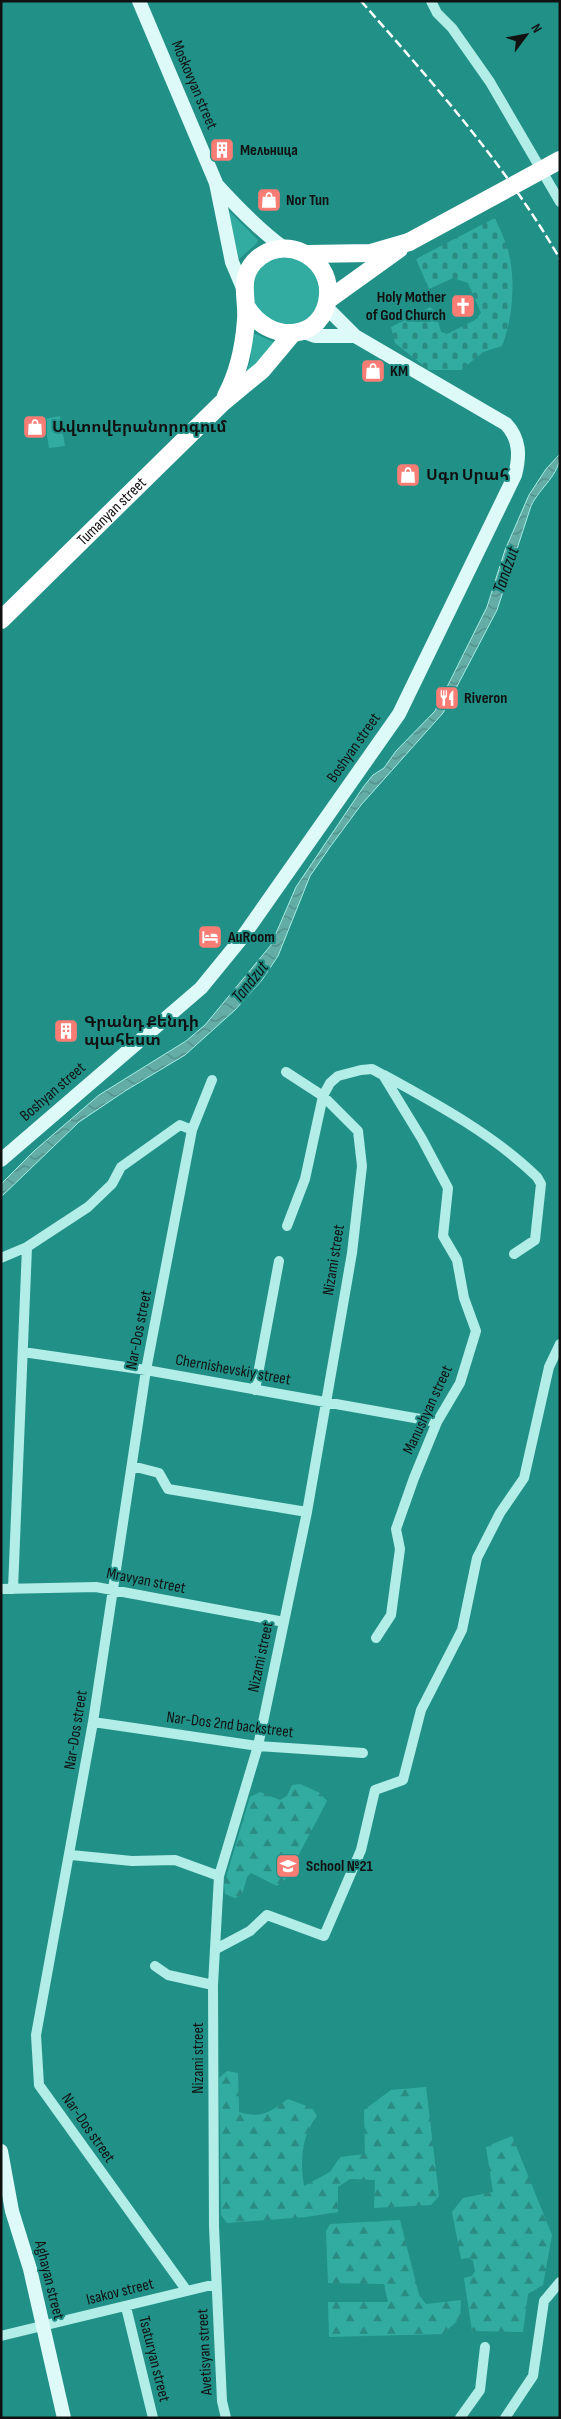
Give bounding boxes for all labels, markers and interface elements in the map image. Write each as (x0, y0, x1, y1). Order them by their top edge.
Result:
north arrow (501, 10, 551, 60)
text: N (527, 21, 546, 36)
street label: Moskovyan street (167, 38, 221, 132)
building icon: Мельница (209, 137, 235, 163)
place label: Мельница (240, 141, 298, 160)
shop icon: Nor Tun (256, 187, 282, 213)
place label: Nor Tun (286, 191, 329, 210)
place label: Holy Mother of God Church (366, 288, 446, 325)
church icon: Holy Mother of God Church (450, 293, 476, 319)
shop icon: KM (360, 358, 386, 384)
place label: KM (390, 362, 408, 381)
shop icon: Ավտովերանորոգում (22, 414, 48, 440)
place label: Ավտովերանորոգում (52, 418, 227, 437)
shop icon: Սգո Սրահ (395, 462, 421, 488)
place label: Սգո Սրահ (426, 466, 509, 485)
street label: Tumanyan street (73, 473, 150, 550)
water label: Tandzut (488, 544, 524, 596)
restaurant icon: Riveron (434, 685, 460, 711)
place label: Riveron (464, 689, 507, 708)
street label: Boshyan street (323, 710, 385, 786)
hotel icon: AuRoom (197, 924, 223, 950)
place label: AuRoom (227, 928, 275, 947)
water label: Tandzut (227, 957, 273, 1007)
place label: Գրանդ Քենդի պահեստ (84, 1013, 199, 1050)
building icon: Գրանդ Քենդի պահեստ (53, 1018, 79, 1044)
street label: Boshyan street (16, 1058, 90, 1126)
street label: Nizami street (319, 1223, 349, 1297)
street label: Nar-Dos street (122, 1289, 156, 1371)
street label: Chernishevskiy street (174, 1351, 292, 1390)
street label: Manushyan street (399, 1362, 457, 1457)
street label: Mravyan street (105, 1564, 187, 1598)
street label: Nizami street (244, 1620, 278, 1694)
street label: Nar-Dos street (60, 1689, 92, 1771)
street label: Nar-Dos 2nd backstreet (165, 1708, 295, 1742)
school or university icon: School №21 (275, 1853, 301, 1879)
place label: School №21 (306, 1857, 373, 1876)
street label: Nizami street (189, 2022, 208, 2094)
street label: Nar-Dos street (57, 2090, 119, 2166)
street label: Aghayan street (30, 2238, 68, 2321)
street label: Isakov street (84, 2274, 156, 2310)
street label: Avetisyan street (193, 2308, 217, 2397)
street label: Tsaturyan street (134, 2314, 174, 2404)

